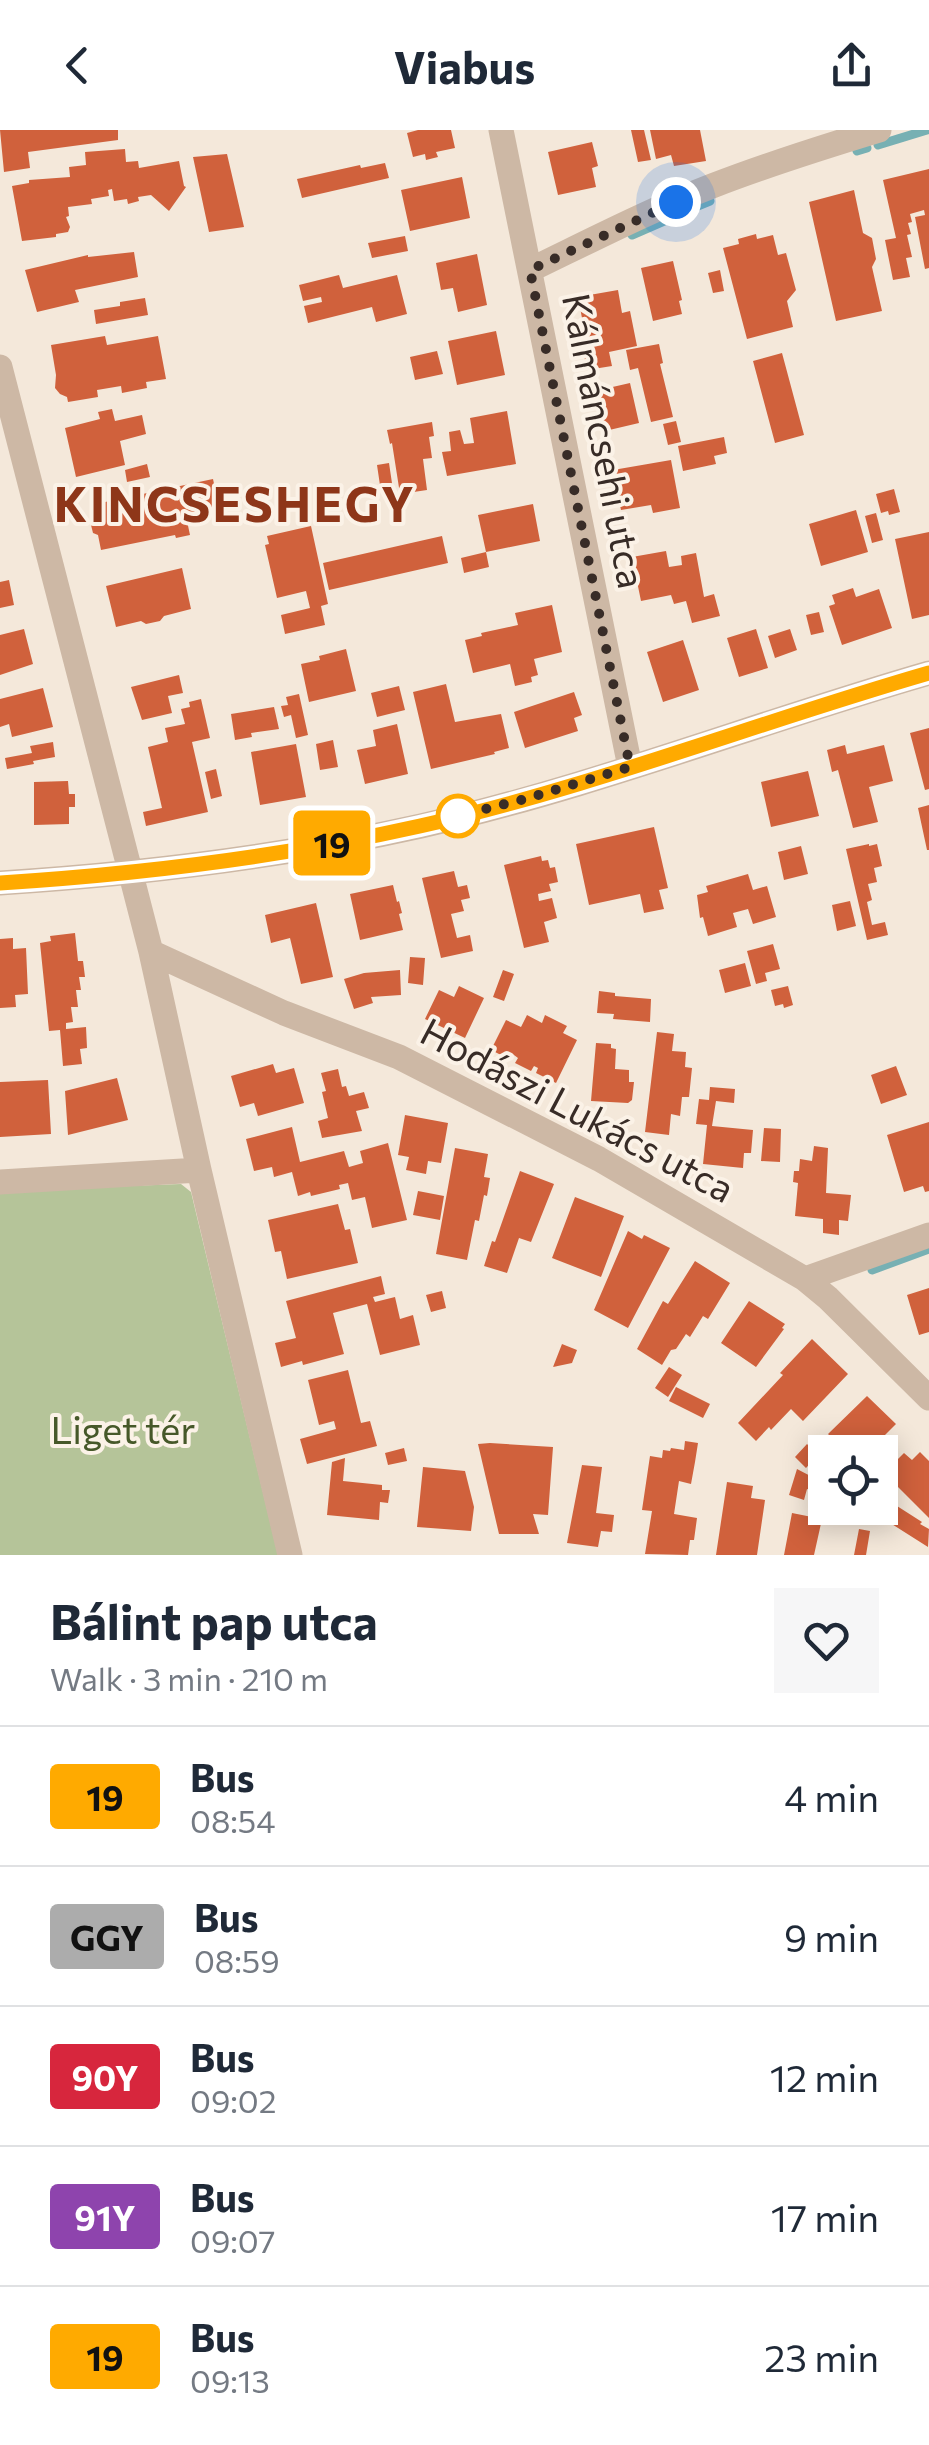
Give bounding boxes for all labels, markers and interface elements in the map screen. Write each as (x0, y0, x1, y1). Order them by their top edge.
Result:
icon: back (50, 38, 105, 93)
text: Viabus (394, 38, 535, 93)
icon: share (824, 38, 879, 93)
your location (651, 177, 701, 227)
street label: Kálmáncsehi utca (554, 289, 657, 592)
district label: KINCSESHEGY (54, 473, 416, 532)
unlabelled marker (437, 795, 479, 837)
line badge: 19 (287, 810, 377, 876)
text: 19 (313, 822, 351, 865)
street label: Hodászi Lukács utca (414, 1006, 743, 1211)
park label: Liget tér (51, 1405, 195, 1452)
map controls (808, 1435, 898, 1525)
button: locate (808, 1435, 898, 1525)
button: heart (774, 1588, 879, 1693)
text: Bálint pap utca (50, 1591, 378, 1650)
text: Walk · 3 min · 210 m (50, 1658, 328, 1698)
text: Bus (190, 1753, 255, 1800)
text: 4 min (784, 1773, 879, 1820)
text: 19 (86, 1775, 124, 1818)
text: 08:54 (190, 1800, 275, 1840)
text: Bus (194, 1893, 259, 1940)
text: 9 min (784, 1913, 879, 1960)
text: GGY (70, 1915, 144, 1958)
text: 08:59 (194, 1940, 280, 1980)
text: Bus (190, 2033, 255, 2080)
text: 12 min (770, 2053, 879, 2100)
text: 90Y (72, 2055, 139, 2098)
text: 09:02 (190, 2080, 276, 2120)
text: Bus (190, 2173, 255, 2220)
text: 17 min (771, 2193, 879, 2240)
text: 91Y (74, 2195, 136, 2238)
text: 09:07 (190, 2220, 276, 2260)
text: Bus (190, 2313, 255, 2360)
text: 23 min (764, 2333, 879, 2380)
text: 19 (86, 2335, 124, 2378)
text: 09:13 (190, 2360, 270, 2400)

